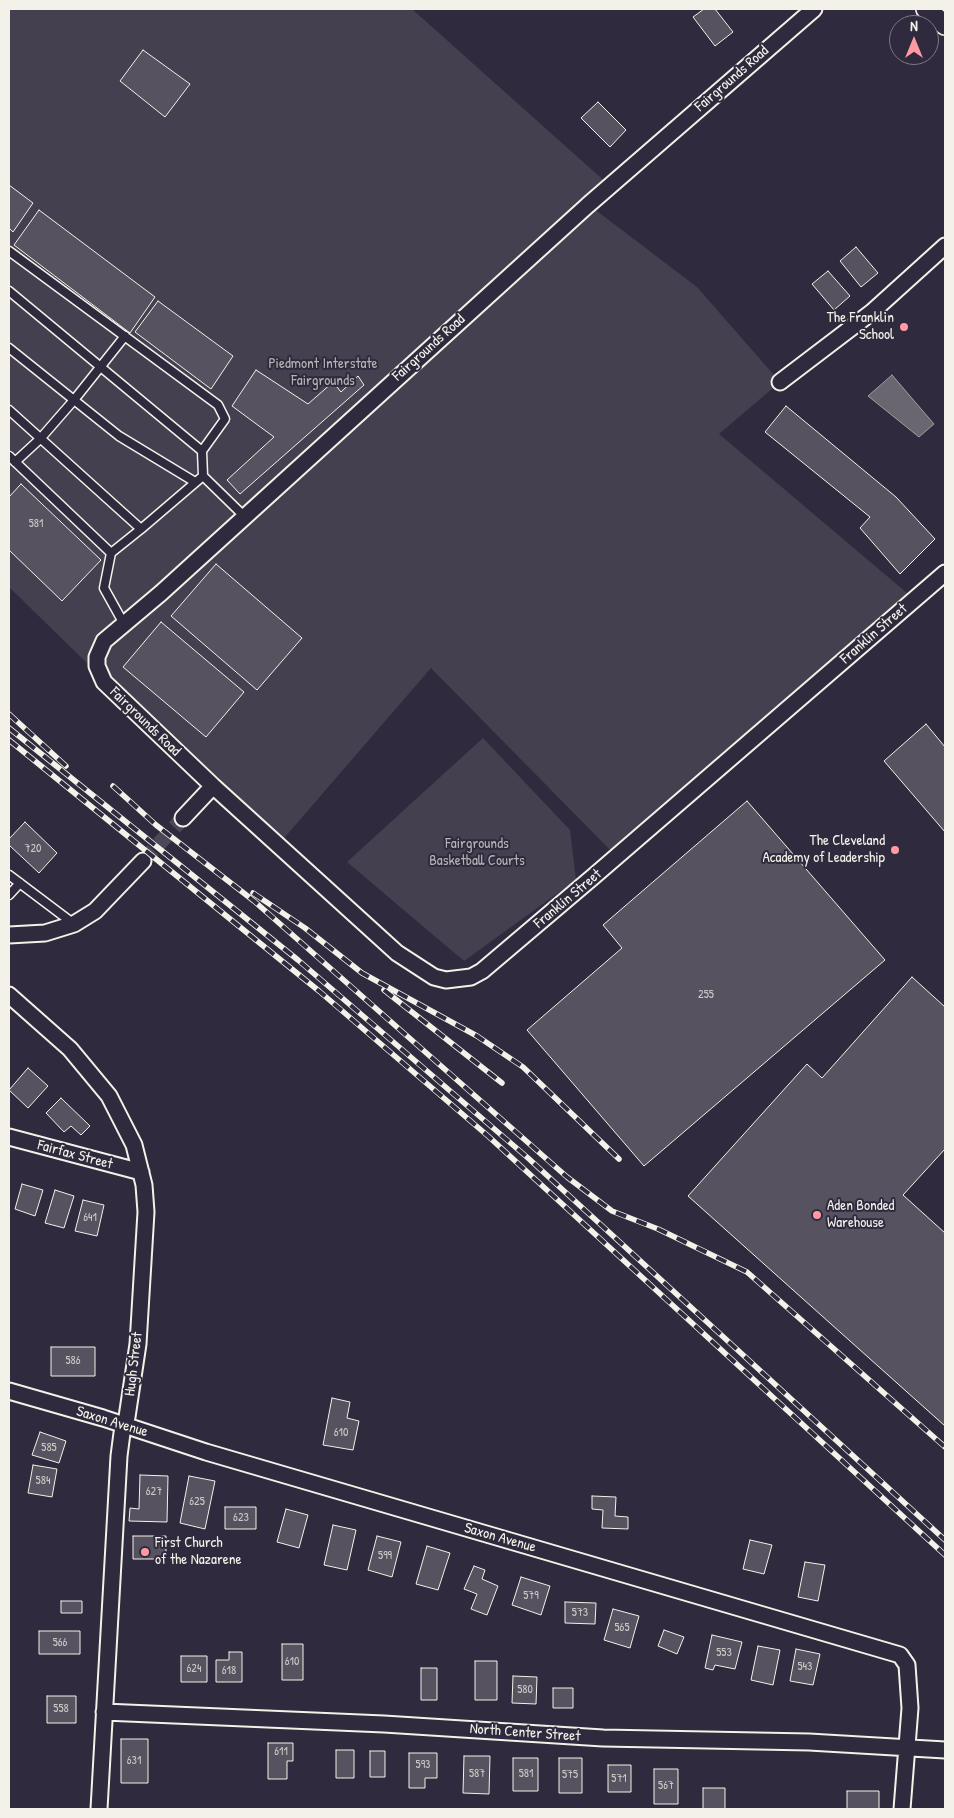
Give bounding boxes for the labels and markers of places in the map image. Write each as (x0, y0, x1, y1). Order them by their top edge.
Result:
place label: The Franklin School (827, 309, 894, 344)
marker: The Franklin School (898, 321, 910, 333)
place label: The Cleveland Academy of Leadership (762, 832, 885, 867)
marker: The Cleveland Academy of Leadership (889, 844, 901, 856)
place label: Aden Bonded Warehouse (827, 1197, 894, 1232)
marker: Aden Bonded Warehouse (811, 1209, 823, 1221)
place label: First Church of the Nazarene (155, 1534, 241, 1569)
marker: First Church of the Nazarene (139, 1546, 151, 1558)

